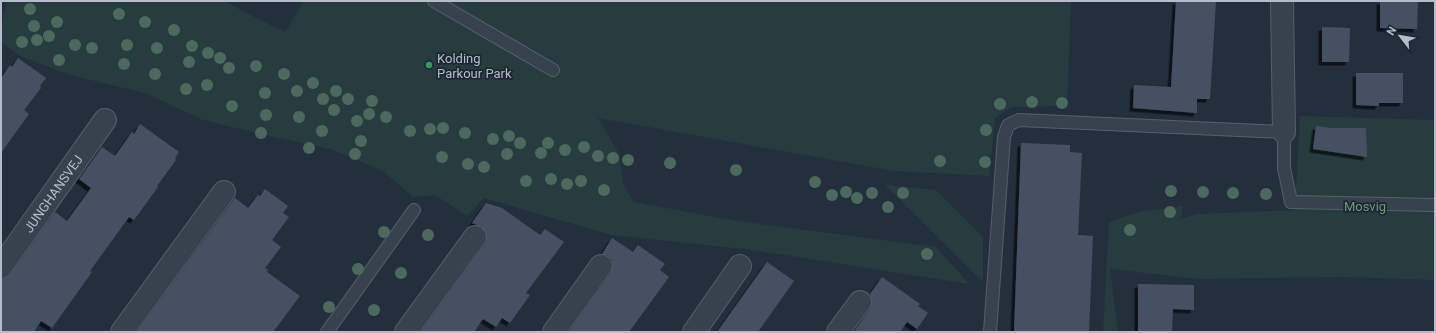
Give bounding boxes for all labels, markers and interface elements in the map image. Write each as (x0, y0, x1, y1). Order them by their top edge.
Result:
north arrow (1380, 16, 1420, 56)
text: N (1384, 24, 1400, 38)
place label: Kolding Parkour Park (437, 51, 512, 81)
marker: Kolding Parkour Park (424, 60, 434, 70)
street label: JUNGHANSVEJ (21, 152, 86, 235)
park label: Mosvig (1344, 199, 1386, 214)

